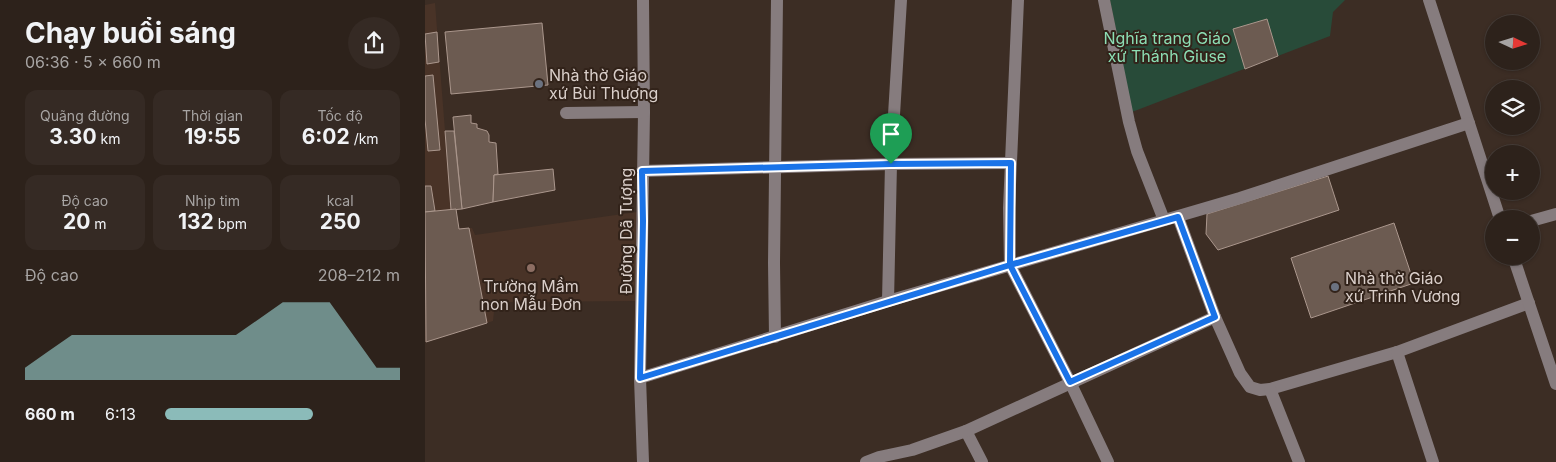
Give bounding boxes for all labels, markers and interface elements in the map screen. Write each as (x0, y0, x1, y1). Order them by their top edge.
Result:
north arrow (1485, 15, 1540, 70)
map controls (1485, 15, 1540, 265)
text: Chạy buổi sáng (25, 16, 236, 50)
button: share (348, 17, 400, 69)
park label: Nghĩa trang Giáo xứ Thánh Giuse (1103, 28, 1231, 66)
text: 06:36 · 5 × 660 m (25, 52, 161, 72)
place label: Nhà thờ Giáo xứ Bùi Thượng (549, 65, 658, 103)
marker: Nhà thờ Giáo xứ Bùi Thượng (533, 78, 545, 90)
button: layers (1485, 80, 1540, 135)
text: Quãng đường (40, 107, 130, 124)
text: Thời gian (182, 107, 243, 124)
text: Tốc độ (318, 107, 363, 124)
pin (870, 113, 912, 164)
icon: arrive (877, 120, 905, 148)
text: 3.30 (49, 124, 97, 149)
text: 19:55 (184, 124, 241, 149)
text: 6:02 (302, 124, 350, 149)
text: km (97, 130, 120, 147)
text: /km (350, 130, 379, 147)
button: + (1485, 145, 1540, 200)
street label: Đường Dã Tượng (616, 168, 636, 294)
text: Độ cao (61, 192, 108, 209)
text: Nhịp tim (185, 192, 240, 209)
text: kcal (327, 192, 354, 209)
text: 20 (63, 209, 90, 234)
text: 132 (178, 209, 214, 234)
text: 250 (320, 209, 361, 234)
button: − (1485, 210, 1540, 265)
text: m (90, 215, 107, 232)
text: bpm (214, 215, 247, 232)
marker: Trường Mầm non Mẫu Đơn (525, 262, 537, 274)
text: Độ cao (25, 265, 79, 285)
text: 208–212 m (318, 265, 400, 285)
place label: Nhà thờ Giáo xứ Trinh Vương (1345, 268, 1460, 306)
place label: Trường Mầm non Mẫu Đơn (481, 276, 581, 314)
marker: Nhà thờ Giáo xứ Trinh Vương (1329, 281, 1341, 293)
text: 660 m (25, 404, 75, 424)
text: 6:13 (105, 404, 136, 424)

